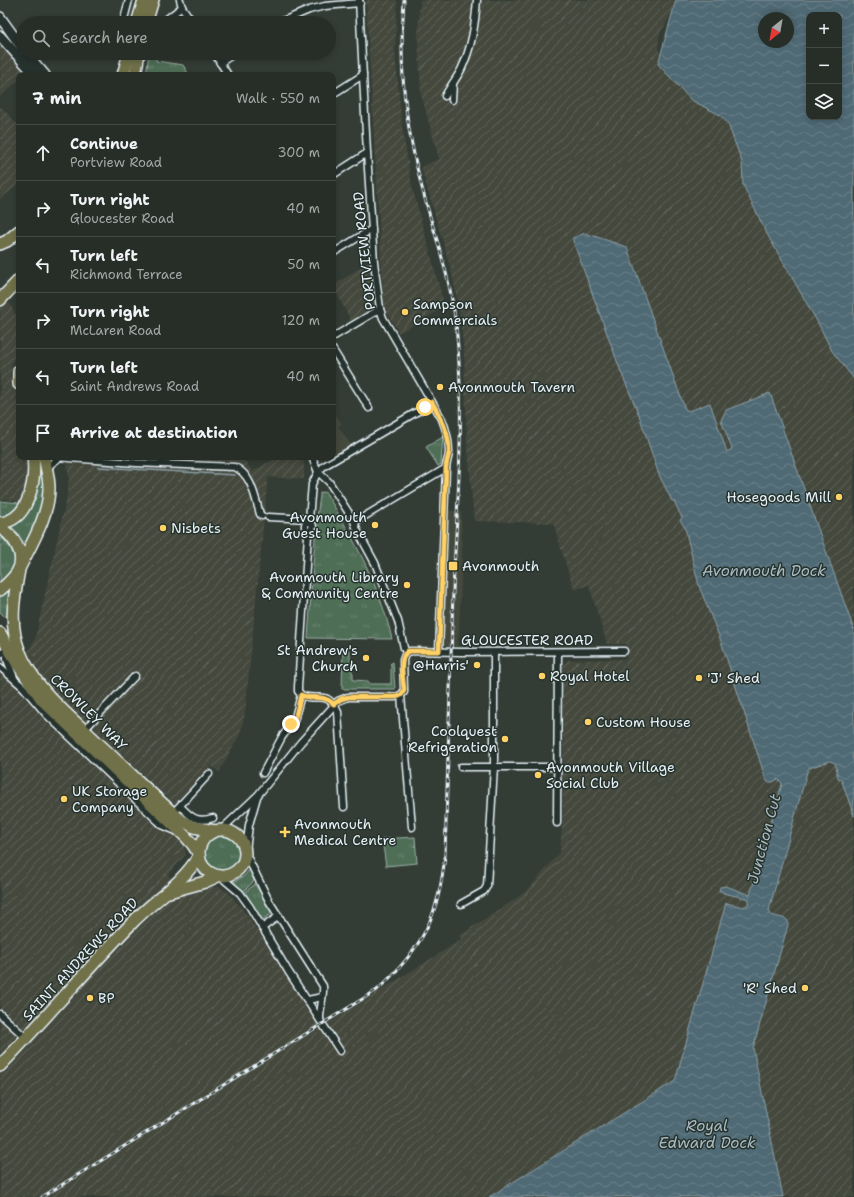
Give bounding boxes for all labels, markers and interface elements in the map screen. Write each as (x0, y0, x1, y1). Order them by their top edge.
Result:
north arrow (758, 12, 794, 48)
map controls (806, 12, 842, 120)
button: + (806, 12, 842, 48)
search box (16, 16, 336, 60)
icon: search (30, 27, 52, 49)
text: Search here (62, 28, 148, 48)
button: − (806, 48, 842, 84)
button: layers (806, 84, 842, 120)
text: 7 min (32, 87, 82, 109)
text: Walk · 550 m (236, 90, 320, 107)
text: Continue (70, 134, 138, 154)
icon: ahead (32, 142, 54, 164)
text: 300 m (277, 144, 320, 161)
text: Portview Road (70, 154, 162, 171)
text: Turn right (70, 190, 150, 210)
street label: PORTVIEW ROAD (349, 191, 379, 311)
icon: right (32, 198, 54, 220)
text: 40 m (286, 200, 320, 217)
text: Gloucester Road (70, 210, 174, 227)
text: Turn left (70, 246, 138, 266)
icon: left (32, 254, 54, 276)
text: 50 m (287, 256, 320, 273)
text: Richmond Terrace (70, 266, 183, 283)
place label: Sampson Commercials (413, 295, 498, 329)
text: Turn right (70, 302, 150, 322)
marker: Sampson Commercials (400, 307, 410, 317)
icon: right (32, 310, 54, 332)
text: 120 m (282, 312, 320, 329)
text: McLaren Road (70, 322, 161, 339)
text: Turn left (70, 358, 138, 378)
icon: left (32, 366, 54, 388)
text: 40 m (286, 368, 320, 385)
text: Saint Andrews Road (70, 378, 199, 395)
place label: Avonmouth Tavern (448, 378, 575, 396)
marker: Avonmouth Tavern (435, 382, 445, 392)
route start (416, 398, 434, 416)
icon: arrive (32, 422, 54, 444)
text: Arrive at destination (70, 423, 238, 443)
place label: Hosegoods Mill (726, 488, 832, 506)
marker: Hosegoods Mill (834, 492, 844, 502)
place label: Avonmouth Guest House (282, 508, 367, 542)
place label: Nisbets (171, 519, 221, 537)
marker: Avonmouth Guest House (370, 520, 380, 530)
marker: Nisbets (158, 523, 168, 533)
place label: Avonmouth (462, 557, 539, 575)
marker: Avonmouth (447, 560, 459, 572)
water label: Avonmouth Dock (702, 561, 826, 581)
place label: Avonmouth Library & Community Centre (262, 568, 399, 602)
marker: Avonmouth Library & Community Centre (402, 580, 412, 590)
street label: GLOUCESTER ROAD (461, 631, 593, 649)
place label: St Andrew's Church (277, 641, 358, 675)
marker: St Andrew's Church (361, 653, 371, 663)
place label: @Harris' (413, 656, 469, 674)
marker: @Harris' (472, 660, 482, 670)
place label: Royal Hotel (550, 667, 630, 685)
place label: 'J' Shed (707, 669, 760, 687)
street label: CROWLEY WAY (47, 670, 132, 755)
marker: Royal Hotel (537, 671, 547, 681)
marker: 'J' Shed (694, 673, 704, 683)
place label: Custom House (596, 713, 691, 731)
route end (282, 715, 300, 733)
marker: Custom House (583, 717, 593, 727)
place label: Coolquest Refrigeration (408, 722, 497, 756)
marker: Coolquest Refrigeration (500, 734, 510, 744)
place label: Avonmouth Village Social Club (546, 758, 675, 792)
marker: Avonmouth Village Social Club (533, 770, 543, 780)
place label: UK Storage Company (72, 782, 148, 816)
water label: Junction Cut (742, 791, 786, 886)
marker: UK Storage Company (59, 794, 69, 804)
place label: Avonmouth Medical Centre (294, 815, 396, 849)
marker: Avonmouth Medical Centre (279, 826, 291, 838)
street label: SAINT ANDREWS ROAD (18, 894, 142, 1024)
place label: 'R' Shed (743, 979, 797, 997)
marker: 'R' Shed (800, 983, 810, 993)
place label: BP (98, 989, 115, 1007)
marker: BP (85, 993, 95, 1003)
water label: Royal Edward Dock (658, 1116, 756, 1153)

